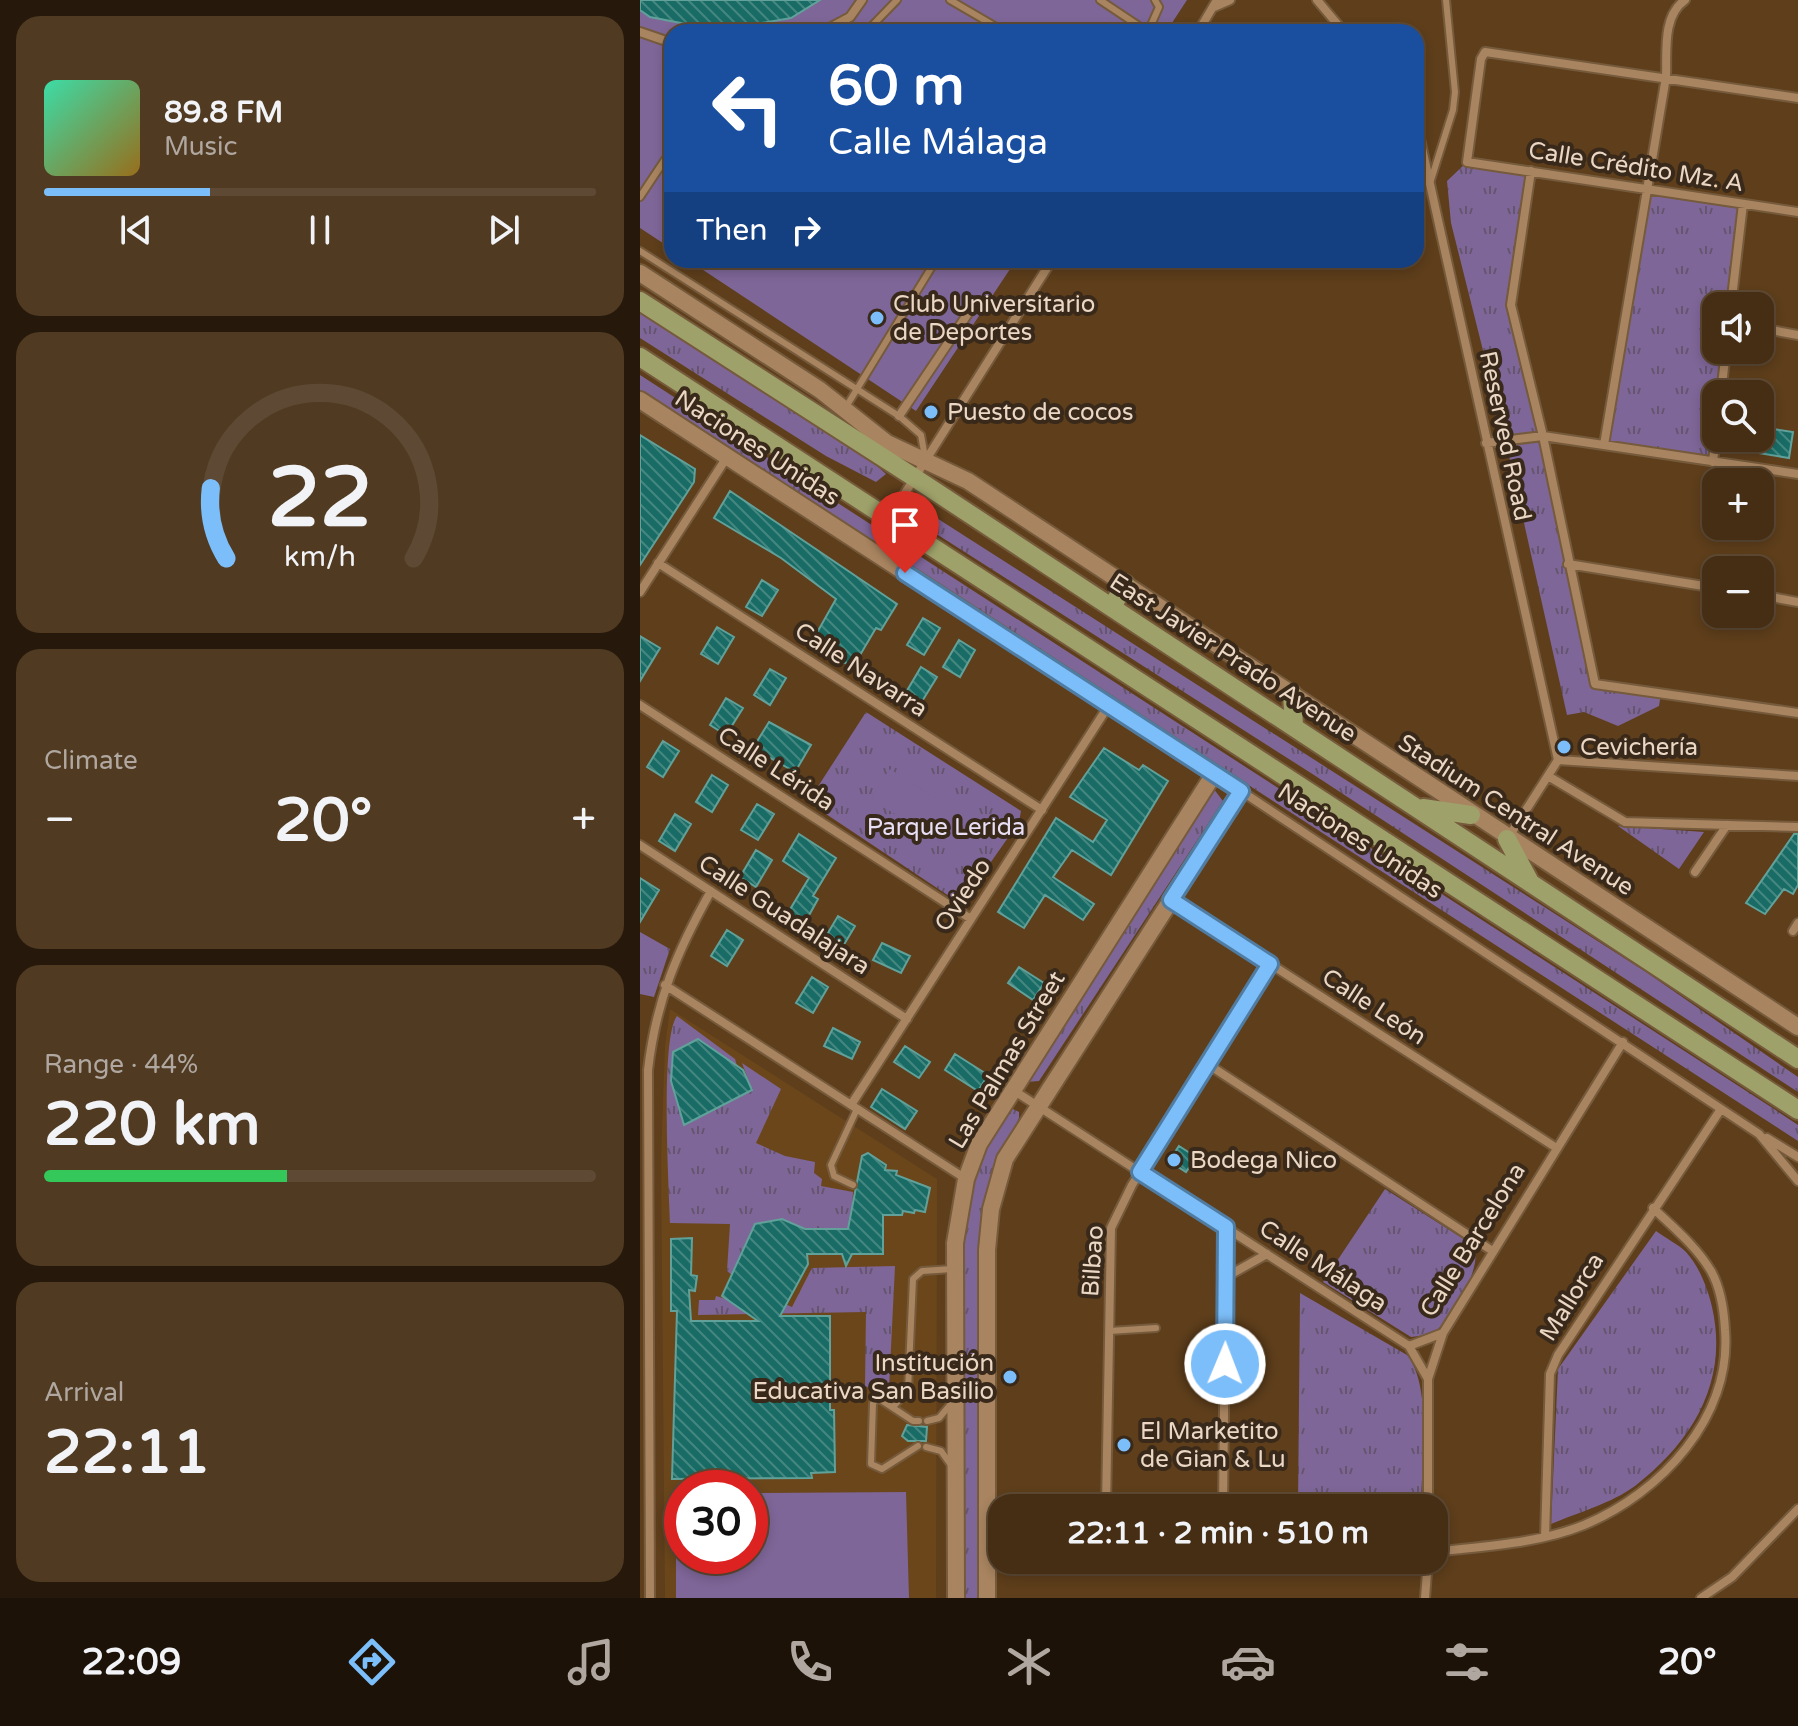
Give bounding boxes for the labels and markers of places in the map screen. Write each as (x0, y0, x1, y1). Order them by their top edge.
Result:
place label: Club Universitario de Deportes (893, 290, 1095, 347)
marker: Club Universitario de Deportes (868, 309, 886, 327)
place label: Puesto de cocos (947, 398, 1133, 427)
marker: Puesto de cocos (922, 403, 940, 421)
pin (871, 491, 939, 573)
place label: Cevichería (1580, 733, 1698, 762)
marker: Cevichería (1555, 738, 1573, 756)
place label: Bodega Nico (1190, 1146, 1337, 1175)
marker: Bodega Nico (1165, 1151, 1183, 1169)
place label: Institución Educativa San Basilio (753, 1349, 994, 1406)
marker: Institución Educativa San Basilio (1001, 1368, 1019, 1386)
place label: El Marketito de Gian & Lu (1140, 1417, 1286, 1474)
marker: El Marketito de Gian & Lu (1115, 1436, 1133, 1454)

